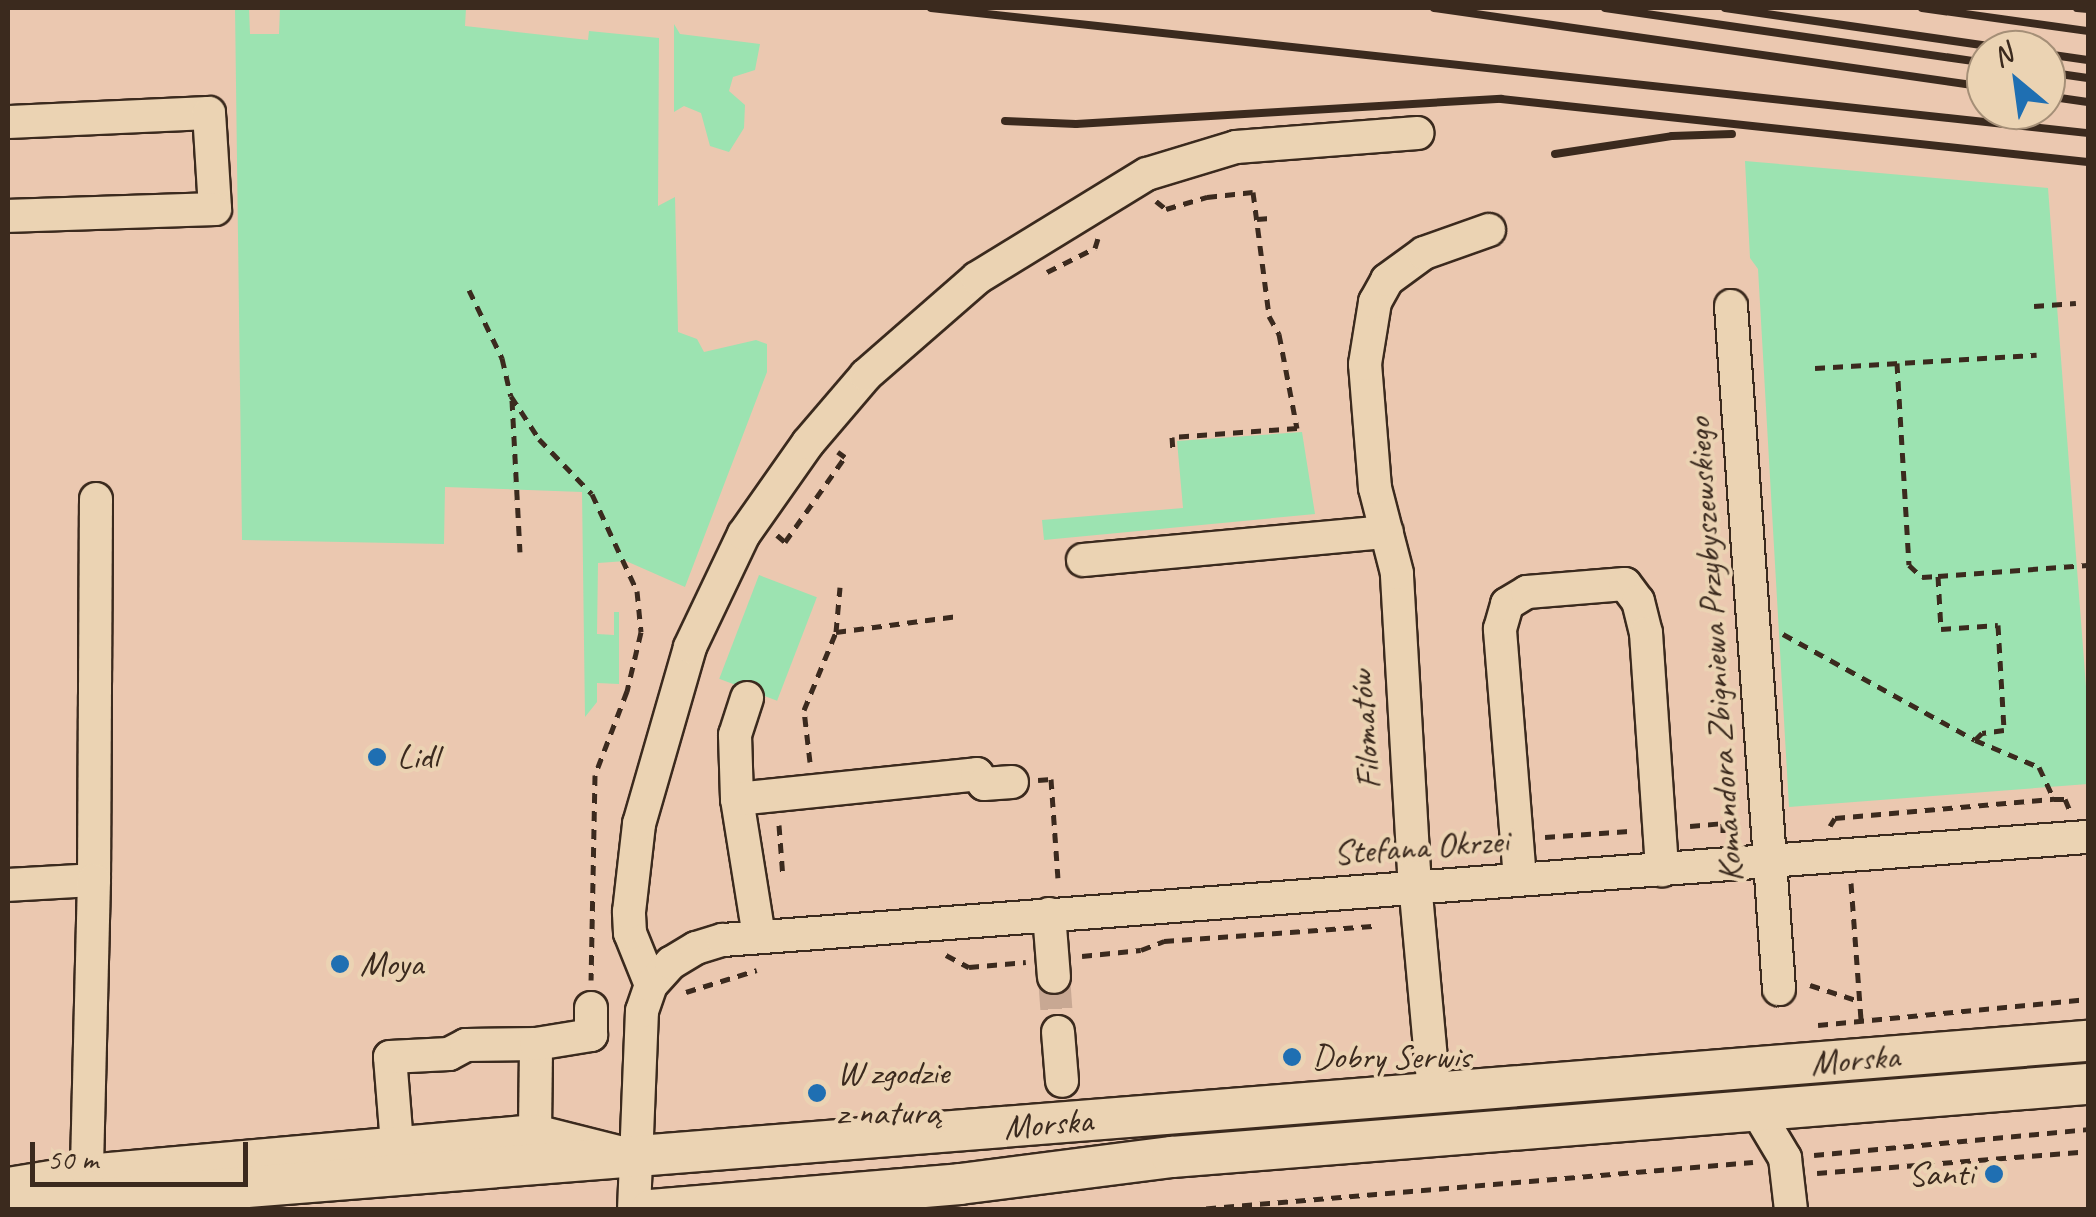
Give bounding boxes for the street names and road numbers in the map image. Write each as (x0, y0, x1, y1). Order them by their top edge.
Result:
street label: Komandora Zbigniewa Przybyszewskiego (1678, 416, 1752, 884)
street label: Filomatów (1340, 669, 1390, 791)
street label: Stefana Okrzei (1332, 820, 1510, 874)
street label: Morska (1809, 1035, 1901, 1085)
street label: Morska (1002, 1099, 1094, 1149)

